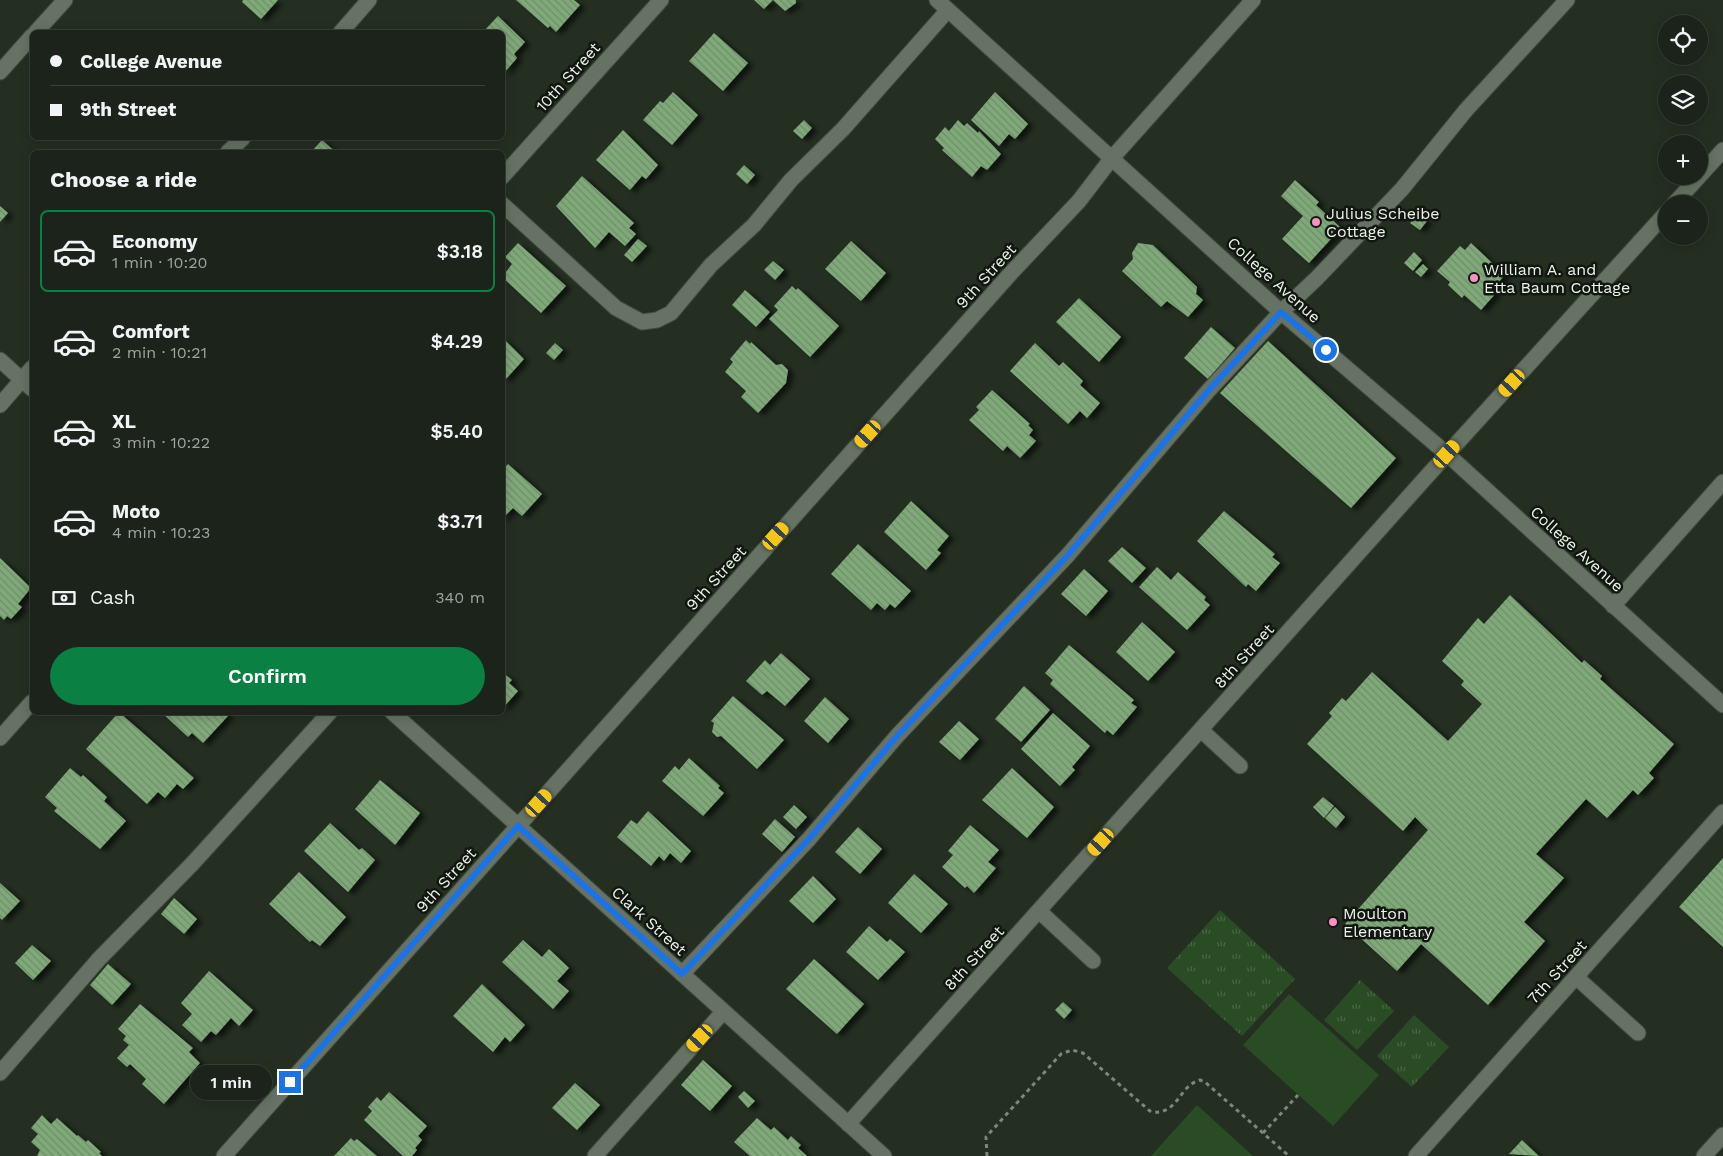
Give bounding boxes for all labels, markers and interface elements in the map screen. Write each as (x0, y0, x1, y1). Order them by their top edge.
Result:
map controls (1658, 15, 1708, 245)
button: locate (1658, 15, 1708, 65)
street label: 10th Street (532, 38, 604, 115)
text: College Avenue (80, 50, 222, 73)
button: layers (1658, 75, 1708, 125)
text: 9th Street (80, 98, 176, 121)
button: + (1658, 135, 1708, 185)
text: Choose a ride (50, 167, 197, 192)
button: − (1658, 195, 1708, 245)
place label: Julius Scheibe Cottage (1326, 204, 1440, 241)
marker: Julius Scheibe Cottage (1310, 216, 1322, 228)
icon: car (52, 229, 97, 274)
text: Economy (112, 230, 197, 253)
street label: College Avenue (1224, 233, 1324, 327)
text: $3.18 (437, 240, 483, 263)
street label: 9th Street (952, 240, 1020, 312)
text: 1 min · 10:20 (112, 253, 208, 272)
place label: William A. and Etta Baum Cottage (1484, 260, 1630, 297)
marker: William A. and Etta Baum Cottage (1468, 272, 1480, 284)
icon: car (52, 319, 97, 364)
text: Comfort (112, 320, 190, 343)
text: $4.29 (431, 330, 483, 353)
route start (1315, 339, 1337, 361)
text: 2 min · 10:21 (112, 343, 207, 362)
car (1496, 367, 1527, 399)
icon: car (52, 409, 97, 454)
text: XL (112, 410, 136, 433)
car (852, 418, 883, 450)
text: $5.40 (431, 420, 483, 443)
text: 3 min · 10:22 (112, 433, 210, 452)
car (1431, 438, 1462, 470)
icon: car (52, 499, 97, 544)
text: Moto (112, 500, 160, 523)
street label: College Avenue (1527, 502, 1627, 596)
text: $3.71 (437, 510, 483, 533)
car (760, 520, 791, 552)
text: 4 min · 10:23 (112, 523, 210, 542)
street label: 9th Street (682, 542, 750, 614)
icon: cash (50, 584, 78, 612)
text: Cash (90, 586, 136, 609)
text: 340 m (435, 588, 485, 607)
street label: 8th Street (1210, 620, 1278, 692)
button: Confirm (50, 647, 485, 705)
car (523, 787, 554, 819)
car (1085, 826, 1116, 858)
street label: 9th Street (412, 844, 480, 916)
street label: Clark Street (608, 883, 690, 960)
place label: Moulton Elementary (1343, 904, 1433, 941)
marker: Moulton Elementary (1327, 916, 1339, 928)
street label: 8th Street (940, 922, 1008, 994)
street label: 7th Street (1523, 936, 1591, 1008)
car (684, 1022, 715, 1054)
callout: 1 min (190, 1064, 272, 1100)
route end (279, 1071, 301, 1093)
text: 1 min (210, 1073, 252, 1092)

